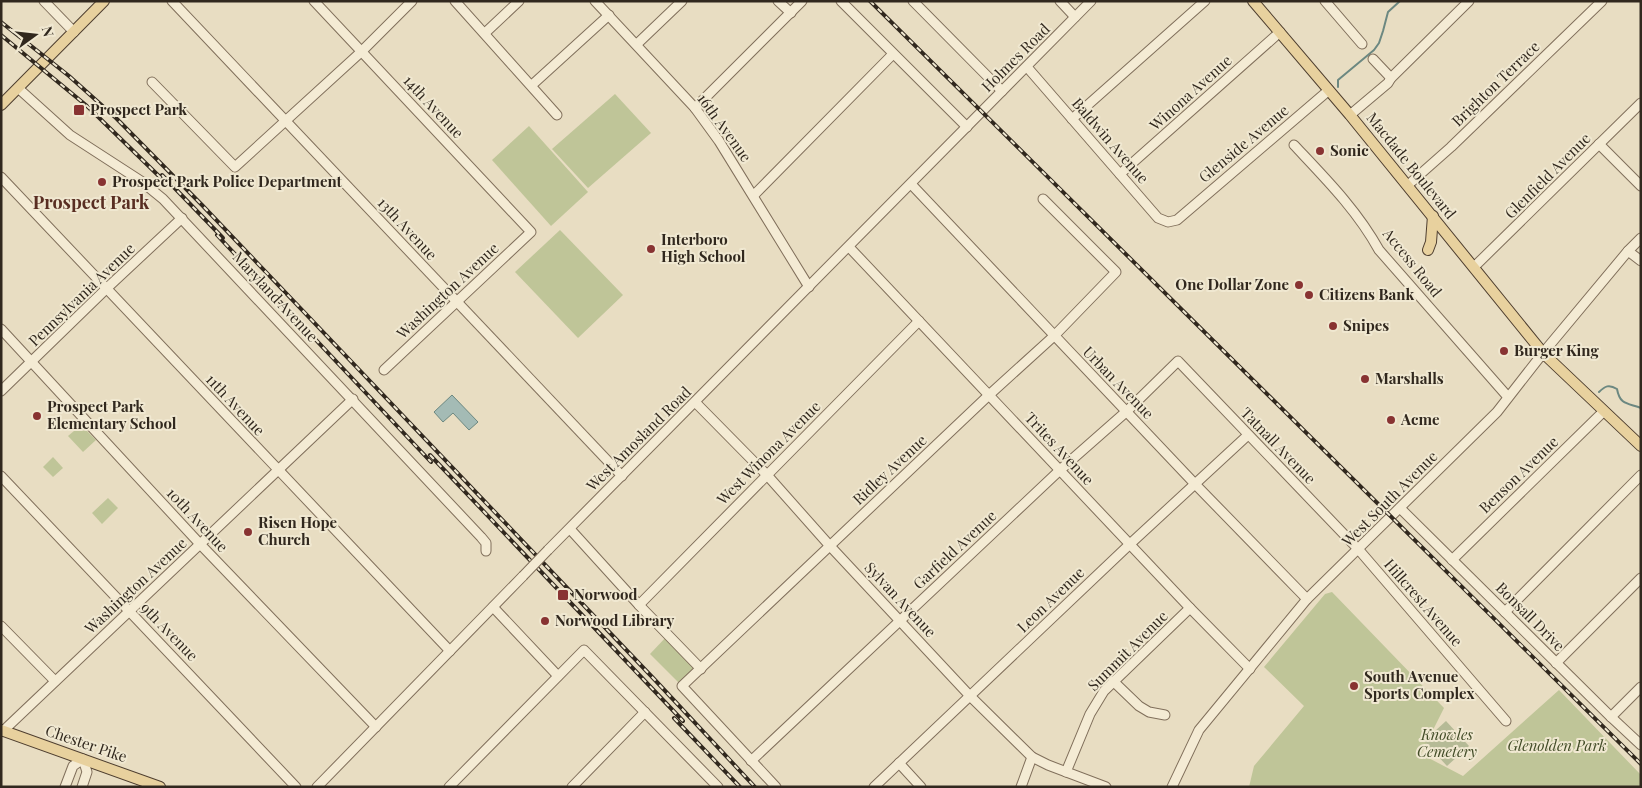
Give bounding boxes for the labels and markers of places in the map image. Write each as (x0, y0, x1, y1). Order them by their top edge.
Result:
place label: Prospect Park (90, 99, 187, 119)
marker: Prospect Park (72, 103, 86, 117)
place label: Sonic (1330, 140, 1369, 160)
marker: Sonic (1314, 145, 1326, 157)
place label: Prospect Park Police Department (112, 171, 343, 191)
marker: Prospect Park Police Department (96, 176, 108, 188)
place label: Interboro High School (661, 229, 746, 266)
marker: Interboro High School (645, 243, 657, 255)
place label: One Dollar Zone (1175, 274, 1289, 294)
marker: One Dollar Zone (1293, 279, 1305, 291)
place label: Citizens Bank (1319, 284, 1415, 304)
marker: Citizens Bank (1303, 289, 1315, 301)
place label: Snipes (1343, 315, 1389, 335)
marker: Snipes (1327, 320, 1339, 332)
place label: Burger King (1514, 340, 1599, 360)
marker: Burger King (1498, 345, 1510, 357)
place label: Marshalls (1375, 368, 1444, 388)
marker: Marshalls (1359, 373, 1371, 385)
place label: Prospect Park Elementary School (47, 396, 177, 433)
place label: Acme (1400, 409, 1440, 429)
marker: Prospect Park Elementary School (31, 410, 43, 422)
marker: Acme (1385, 414, 1397, 426)
place label: Risen Hope Church (258, 512, 337, 549)
marker: Risen Hope Church (242, 526, 254, 538)
place label: Norwood (574, 584, 638, 604)
marker: Norwood (556, 588, 570, 602)
place label: Norwood Library (555, 610, 674, 630)
marker: Norwood Library (539, 615, 551, 627)
place label: South Avenue Sports Complex (1364, 666, 1475, 703)
marker: South Avenue Sports Complex (1348, 680, 1360, 692)

